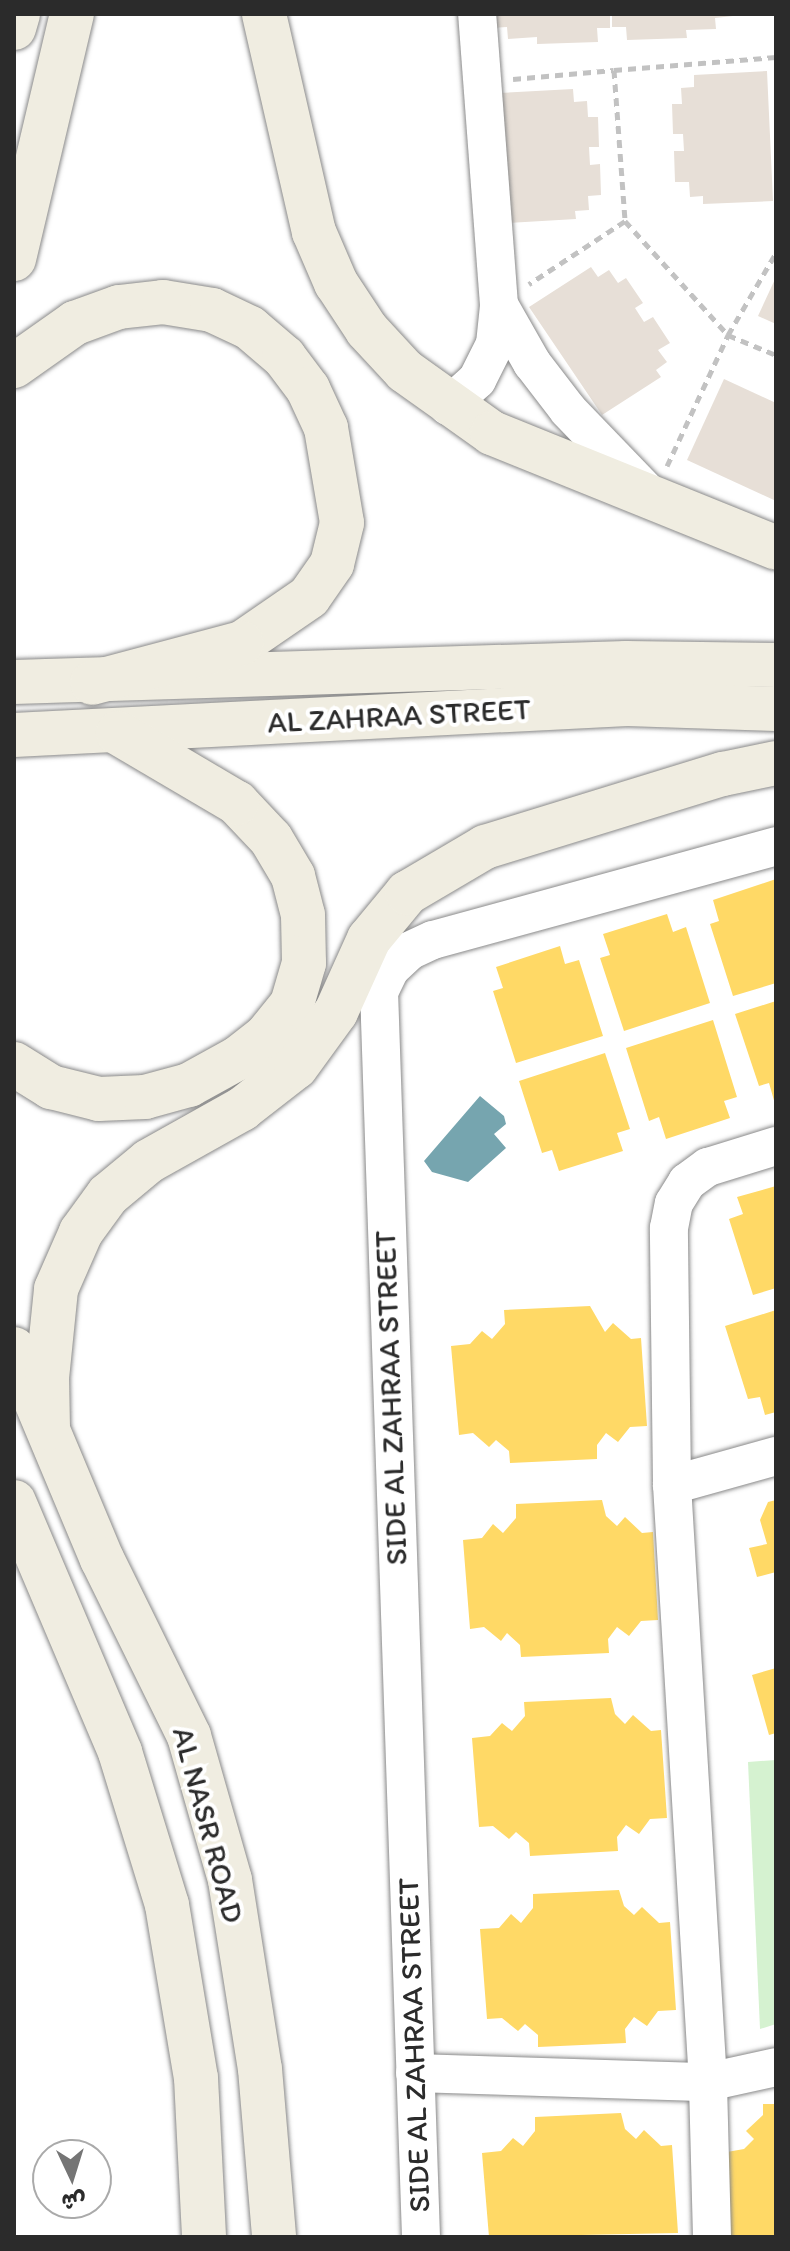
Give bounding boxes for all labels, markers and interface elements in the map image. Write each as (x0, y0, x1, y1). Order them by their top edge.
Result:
street label: AL ZAHRAA STREET (266, 691, 532, 741)
street label: SIDE AL ZAHRAA STREET (367, 1230, 415, 1566)
street label: AL NASR ROAD (165, 1723, 251, 1927)
street label: SIDE AL ZAHRAA STREET (390, 1877, 438, 2213)
north arrow (32, 2139, 112, 2219)
text: ش (61, 2187, 87, 2216)

